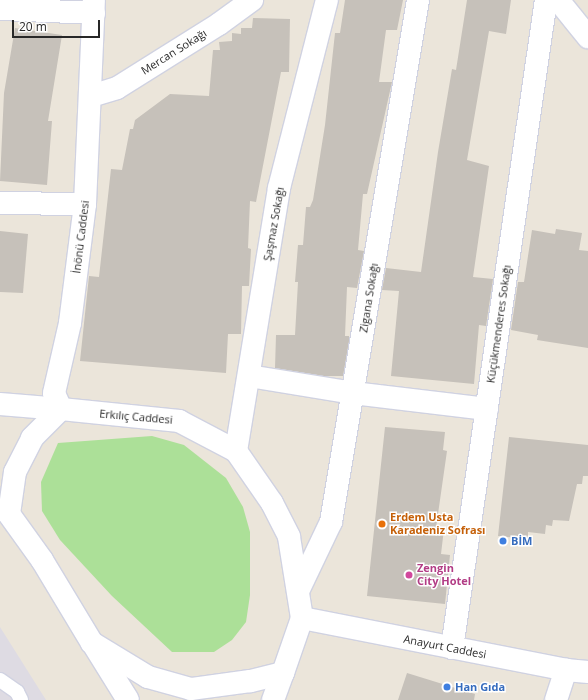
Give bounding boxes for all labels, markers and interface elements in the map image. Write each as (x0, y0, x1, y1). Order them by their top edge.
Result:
scale bar (14, 12, 102, 38)
text: 20 m (19, 18, 47, 35)
street label: Mercan Sokağı (139, 27, 209, 77)
street label: Şaşmaz Sokağı (261, 186, 287, 262)
street label: İnönü Caddesi (70, 200, 92, 274)
street label: Zigana Sokağı (357, 262, 381, 334)
street label: Küçükmenderes Sokağı (484, 264, 514, 384)
street label: Erkılıç Caddesi (99, 407, 173, 427)
place label: Erdem Usta Karadeniz Sofrası (390, 511, 485, 537)
marker: Erdem Usta Karadeniz Sofrası (377, 519, 387, 529)
place label: BİM (511, 534, 532, 548)
marker: BİM (498, 536, 508, 546)
place label: Zengin City Hotel (417, 562, 471, 588)
marker: Zengin City Hotel (404, 570, 414, 580)
street label: Anayurt Caddesi (402, 633, 488, 661)
place label: Han Gıda (455, 680, 505, 694)
marker: Han Gıda (442, 682, 452, 692)

